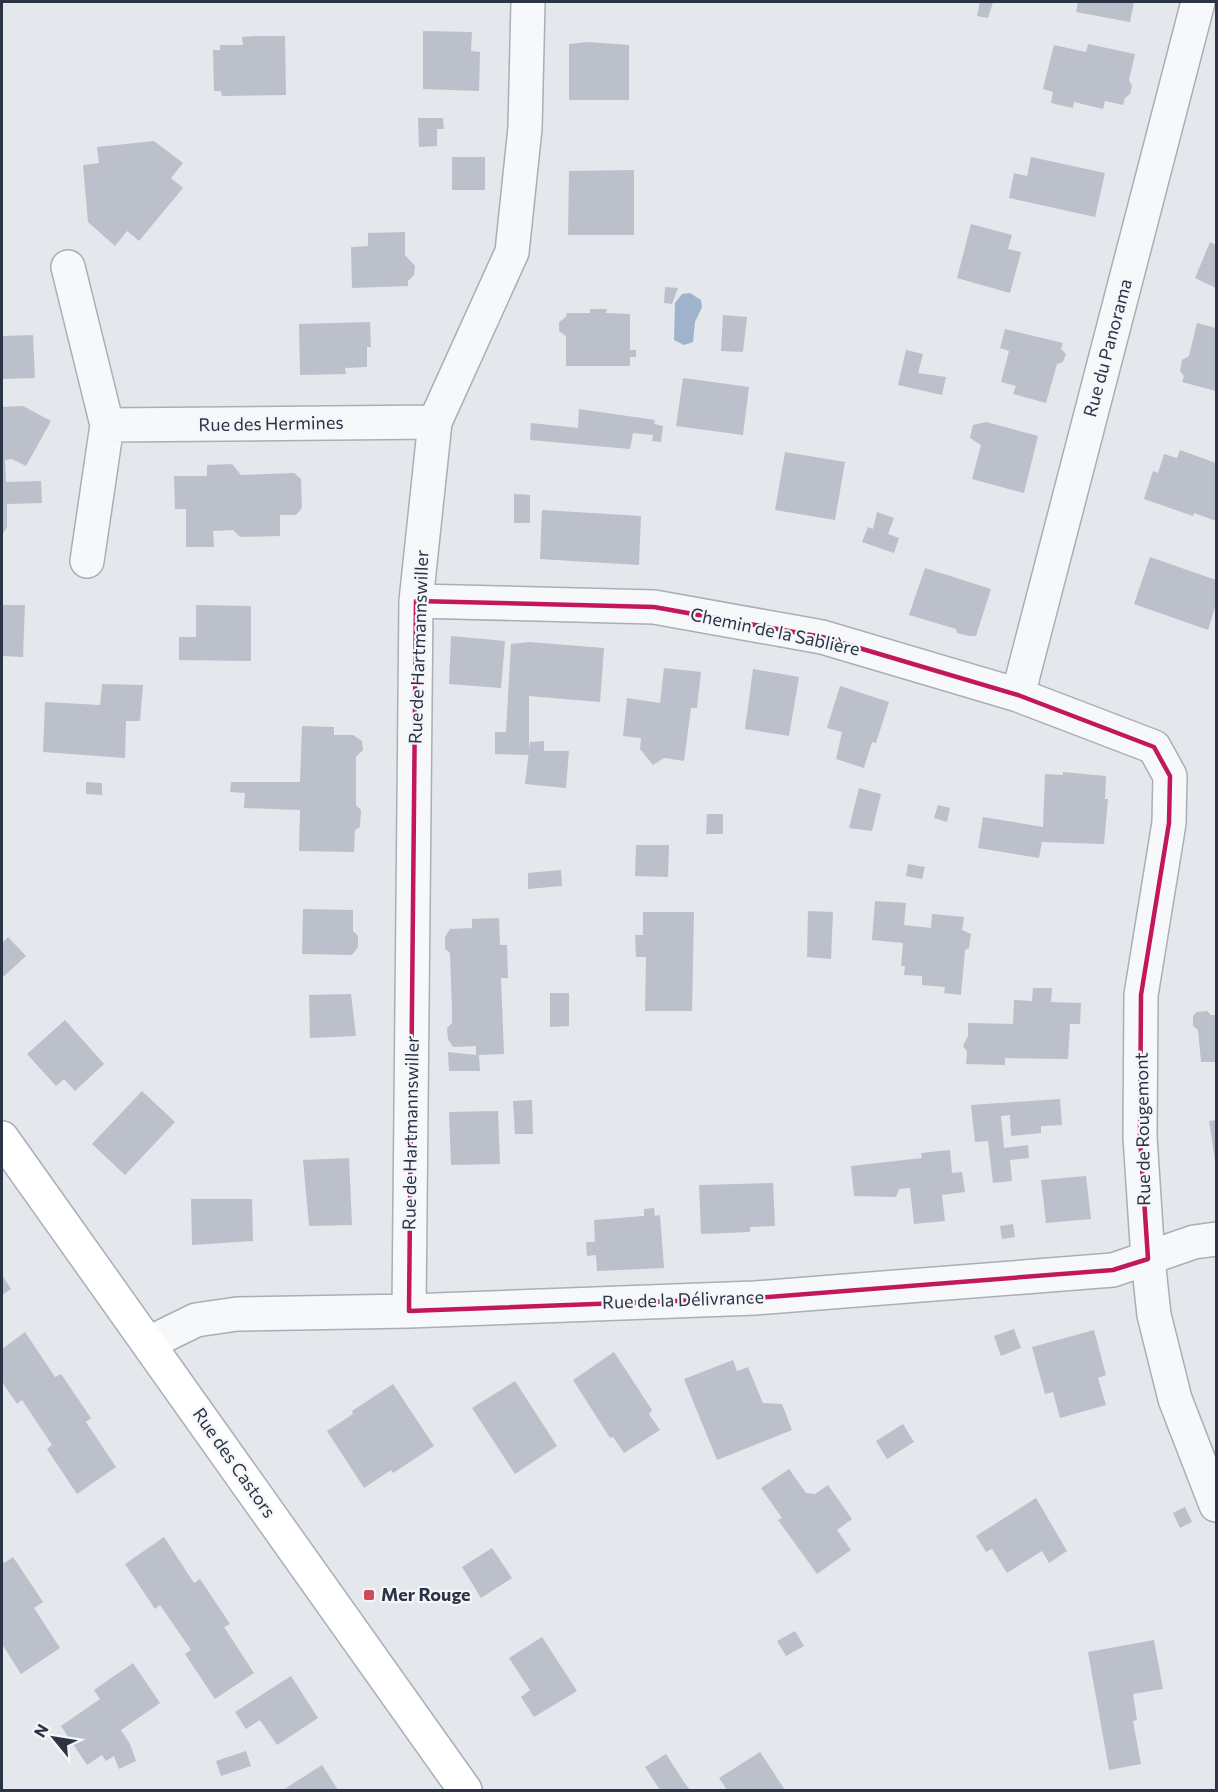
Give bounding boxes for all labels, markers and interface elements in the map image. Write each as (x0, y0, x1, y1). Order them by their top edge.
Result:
street label: Rue du Panorama (1078, 276, 1136, 419)
street label: Rue des Hermines (198, 411, 344, 435)
street label: Rue de Hartmannswiller (404, 549, 432, 744)
street label: Chemin de la Sablière (688, 602, 862, 660)
street label: Rue de Hartmannswiller (397, 1036, 423, 1230)
street label: Rue de Rougemont (1130, 1052, 1154, 1206)
street label: Rue de la Délivrance (602, 1285, 764, 1313)
street label: Rue des Castors (189, 1403, 281, 1522)
place label: Mer Rouge (381, 1583, 471, 1605)
marker: Mer Rouge (362, 1588, 376, 1602)
north arrow (24, 1708, 84, 1768)
text: N (29, 1720, 52, 1740)

